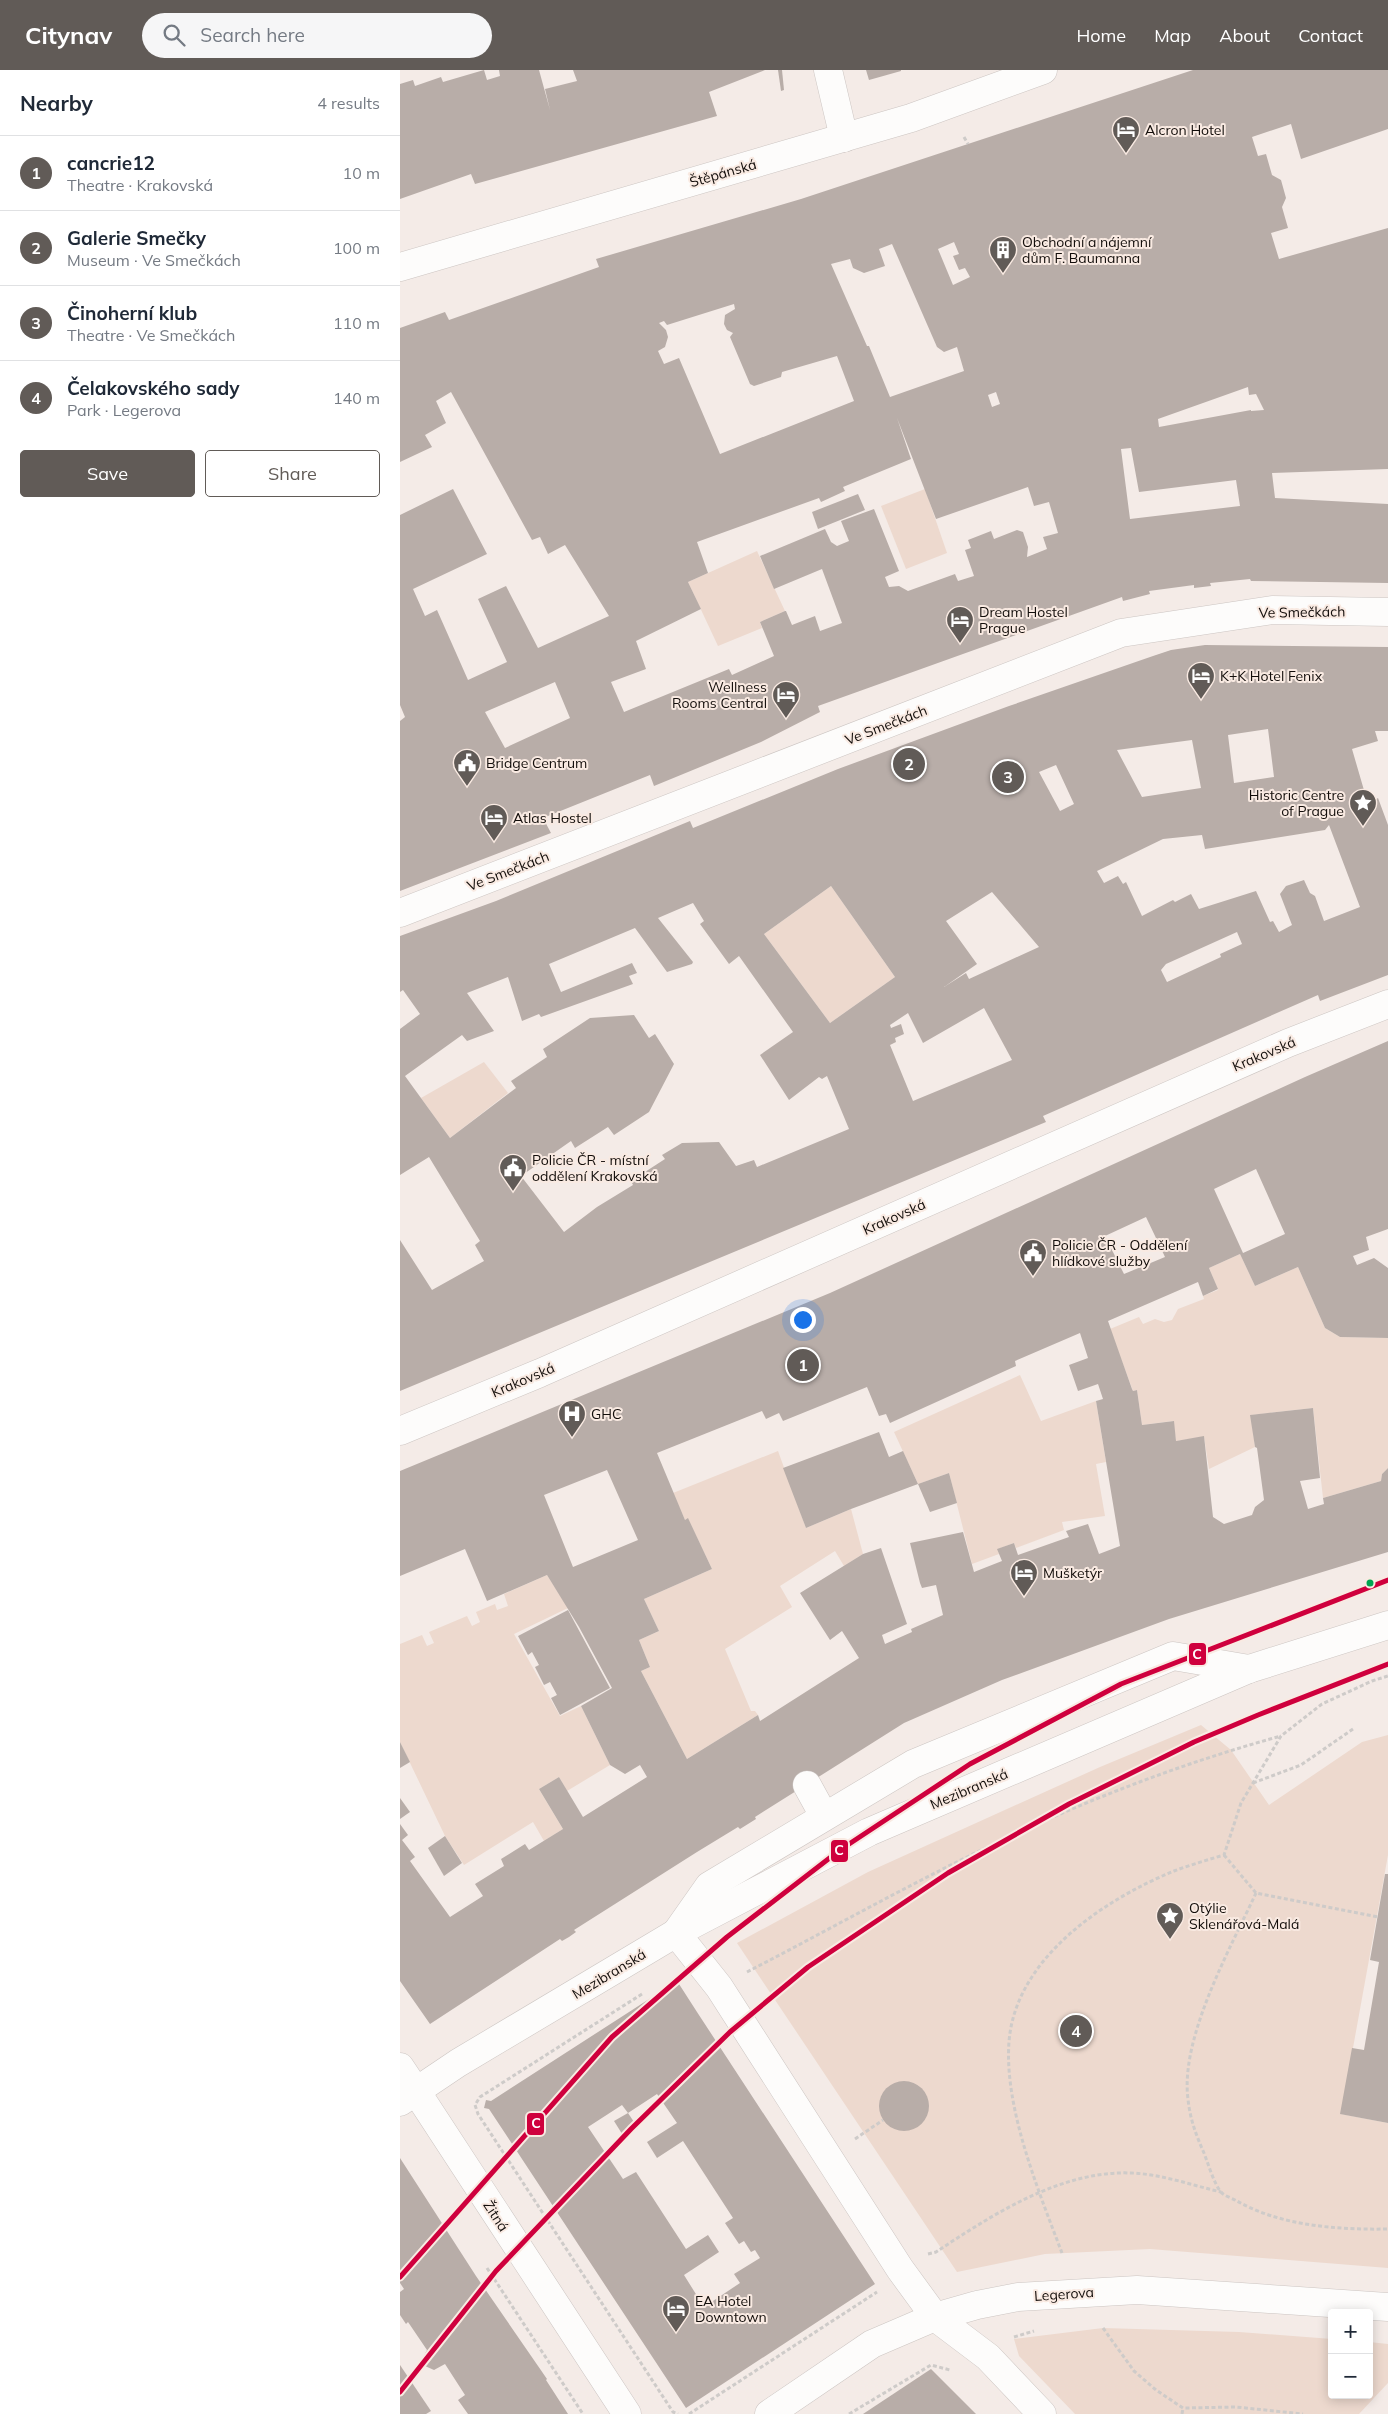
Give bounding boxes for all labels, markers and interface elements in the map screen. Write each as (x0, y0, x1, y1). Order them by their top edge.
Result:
search box (142, 13, 492, 58)
text: Citynav (25, 20, 112, 50)
icon: search (160, 21, 188, 49)
text: Search here (200, 23, 305, 47)
text: Home (1076, 24, 1126, 47)
text: Map (1154, 24, 1191, 47)
text: About (1219, 24, 1270, 47)
text: Contact (1298, 24, 1363, 47)
text: Nearby (20, 90, 93, 116)
text: 4 results (317, 93, 380, 113)
hotel icon: Alcron Hotel (1111, 115, 1141, 154)
place label: Alcron Hotel (1145, 121, 1225, 139)
text: cancrie12 (67, 151, 155, 175)
street label: Štěpánská (687, 155, 759, 191)
text: 1 (31, 163, 41, 183)
text: 10 m (343, 163, 380, 183)
text: Theatre · Krakovská (67, 175, 213, 195)
text: Galerie Smečky (67, 226, 206, 250)
place label: Obchodní a nájemní dům F. Baumanna (1022, 233, 1152, 267)
building icon: Obchodní a nájemní dům F. Baumanna (988, 235, 1018, 274)
text: 2 (31, 238, 41, 258)
text: 100 m (333, 238, 380, 258)
text: Museum · Ve Smečkách (67, 250, 241, 270)
text: Činoherní klub (67, 301, 197, 325)
text: 3 (31, 313, 41, 333)
text: 110 m (333, 313, 380, 333)
text: Theatre · Ve Smečkách (67, 325, 235, 345)
text: Čelakovského sady (67, 376, 240, 400)
text: 4 (31, 388, 41, 408)
text: 140 m (333, 388, 380, 408)
text: Park · Legerova (67, 400, 181, 420)
button: Save (20, 450, 195, 497)
button: Share (205, 450, 380, 497)
street label: Ve Smečkách (1259, 602, 1345, 622)
place label: Dream Hostel Prague (979, 603, 1068, 637)
hotel icon: Dream Hostel Prague (945, 605, 975, 644)
hotel icon: K+K Hotel Fenix (1186, 661, 1216, 700)
place label: K+K Hotel Fenix (1220, 667, 1323, 685)
place label: Wellness Rooms Central (672, 678, 767, 712)
hotel icon: Wellness Rooms Central (771, 680, 801, 719)
street label: Ve Smečkách (842, 701, 930, 749)
pin: 2 (893, 745, 925, 783)
public building icon: Bridge Centrum (452, 748, 482, 787)
place label: Bridge Centrum (486, 754, 587, 772)
pin: 3 (992, 758, 1024, 796)
place label: Historic Centre of Prague (1249, 786, 1344, 820)
place icon: Historic Centre of Prague (1348, 788, 1378, 827)
hotel icon: Atlas Hostel (479, 803, 509, 842)
place label: Atlas Hostel (513, 809, 592, 827)
street label: Ve Smečkách (464, 847, 552, 895)
street label: Krakovská (1230, 1033, 1298, 1075)
place label: Policie ČR - místní oddělení Krakovská (532, 1151, 658, 1185)
public building icon: Policie ČR - místní oddělení Krakovská (498, 1153, 528, 1192)
street label: Krakovská (860, 1195, 928, 1239)
place label: Policie ČR - Oddělení hlídkové služby (1052, 1236, 1188, 1270)
public building icon: Policie ČR - Oddělení hlídkové služby (1018, 1238, 1048, 1277)
your location (790, 1307, 816, 1333)
pin: 1 (787, 1346, 819, 1384)
street label: Krakovská (489, 1359, 557, 1401)
hospital icon: GHC (557, 1399, 587, 1438)
place label: GHC (591, 1405, 622, 1423)
hotel icon: Mušketýr (1009, 1558, 1039, 1597)
place label: Mušketýr (1043, 1564, 1103, 1582)
unlabelled marker (1365, 1578, 1375, 1588)
line badge: C (1188, 1642, 1207, 1666)
text: C (1192, 1645, 1202, 1663)
street label: Mezibranská (927, 1765, 1011, 1813)
line badge: C (830, 1839, 849, 1863)
text: C (834, 1841, 844, 1859)
place label: Otýlie Sklenářová-Malá (1189, 1899, 1299, 1933)
place icon: Otýlie Sklenářová-Malá (1155, 1901, 1185, 1940)
street label: Mezibranská (569, 1945, 649, 2003)
pin: 4 (1060, 2012, 1092, 2050)
line badge: C (526, 2112, 545, 2136)
text: C (531, 2114, 541, 2132)
street label: Žitná (479, 2197, 513, 2235)
street label: Legerova (1034, 2283, 1094, 2305)
place label: EA Hotel Downtown (695, 2292, 767, 2326)
hotel icon: EA Hotel Downtown (661, 2294, 691, 2333)
map controls (1328, 2309, 1373, 2399)
button: + (1328, 2309, 1373, 2354)
button: − (1328, 2354, 1373, 2399)

